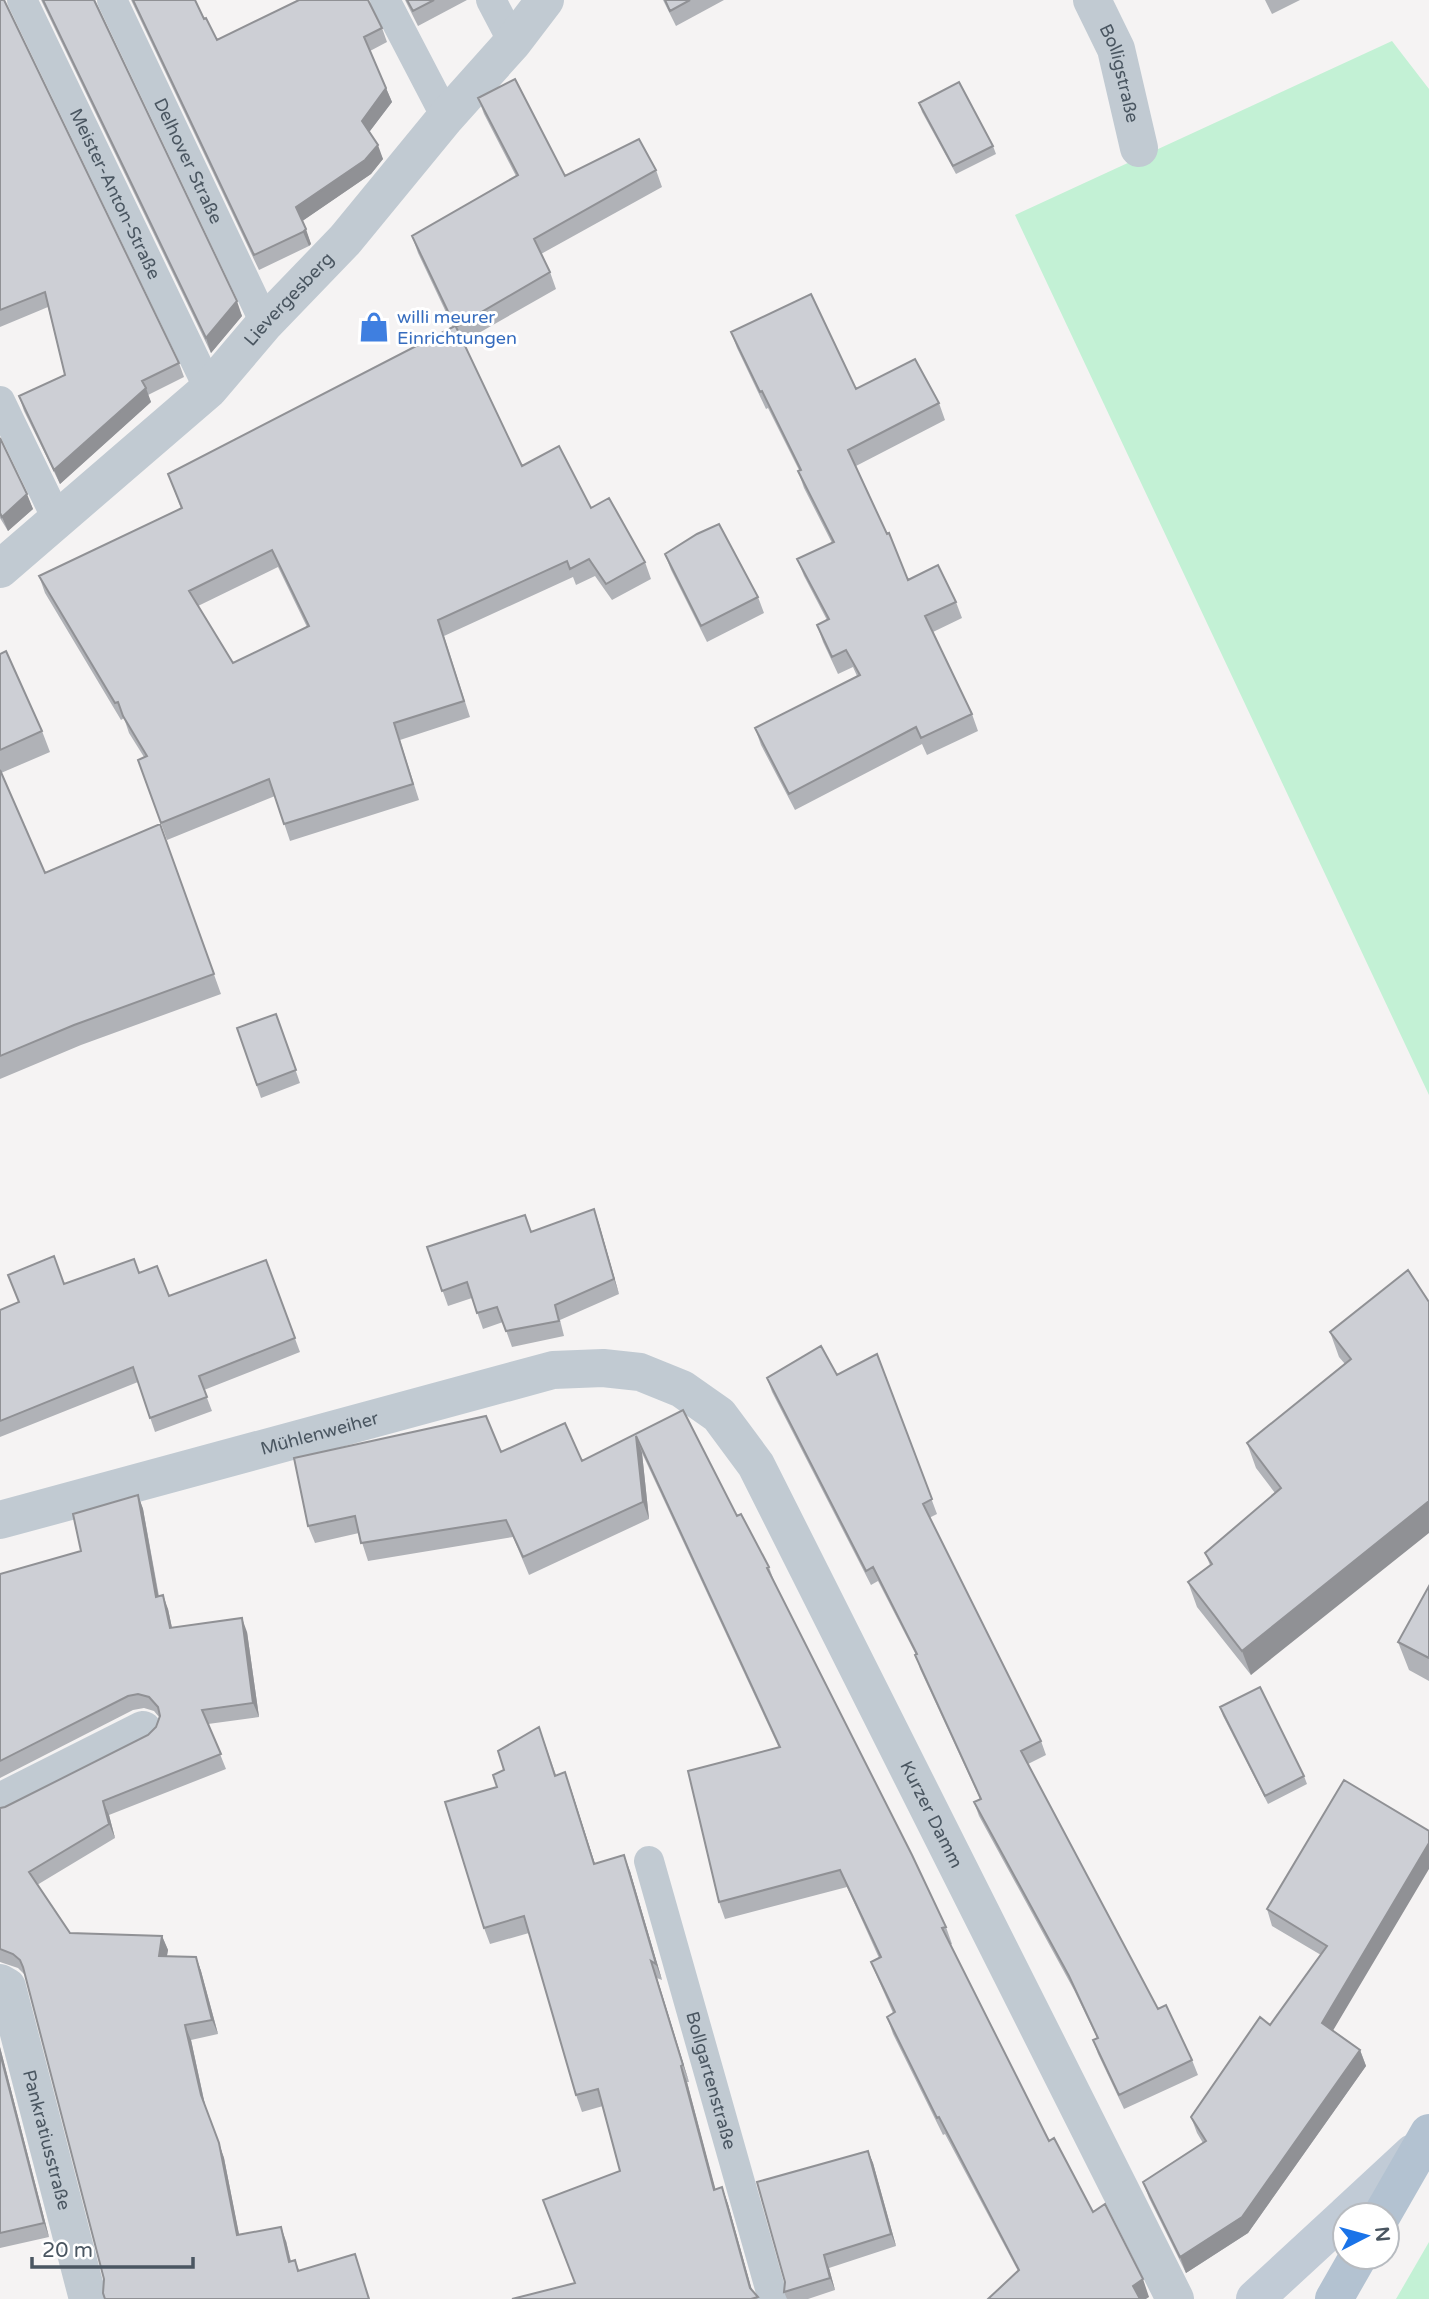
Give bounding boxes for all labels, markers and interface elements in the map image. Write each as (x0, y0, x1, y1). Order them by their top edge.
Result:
street label: Bolligstraße (1094, 20, 1144, 125)
street label: Delhover Straße (149, 94, 227, 227)
street label: Meister-Anton-Straße (65, 105, 166, 283)
street label: Lievergesberg (239, 248, 338, 351)
place label: willi meurer Einrichtungen (397, 306, 517, 349)
shop icon: willi meurer Einrichtungen (357, 310, 391, 344)
street label: Mühlenweiher (258, 1407, 381, 1460)
street label: Kurzer Damm (895, 1757, 968, 1872)
street label: Bollgartenstraße (681, 2009, 741, 2152)
street label: Pankratiusstraße (18, 2067, 75, 2212)
north arrow (1331, 2201, 1401, 2271)
scale bar (32, 2226, 192, 2270)
text: N (1370, 2226, 1394, 2243)
text: 20 m (42, 2238, 93, 2263)

